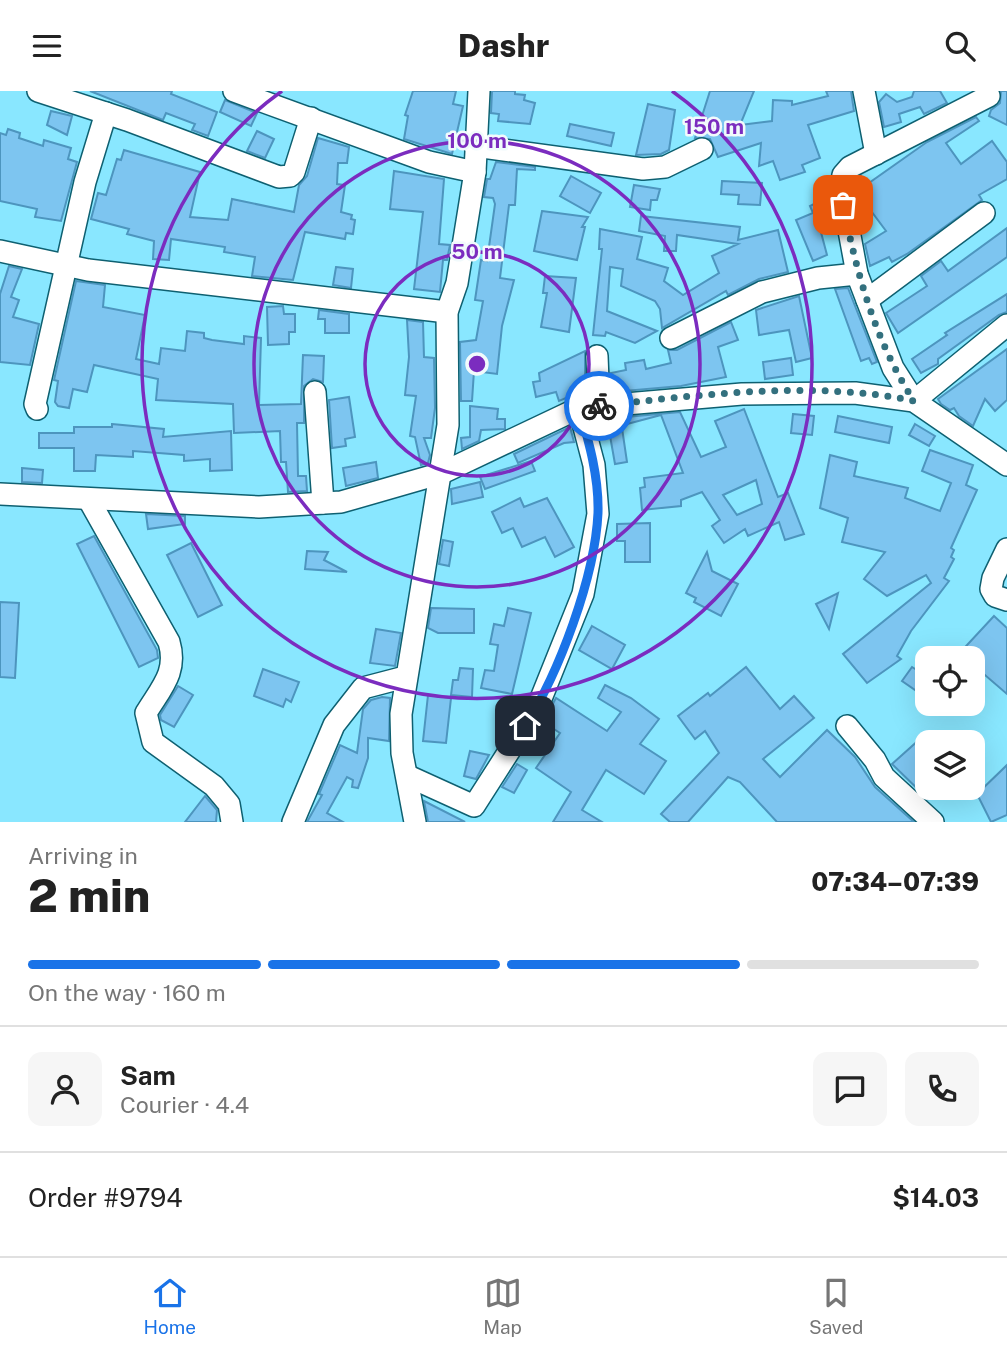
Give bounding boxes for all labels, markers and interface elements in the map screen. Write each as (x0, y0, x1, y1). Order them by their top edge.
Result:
icon: menu (28, 27, 66, 65)
text: Dashr (458, 27, 549, 64)
icon: search (941, 27, 979, 65)
text: 150 m (684, 114, 744, 139)
text: 100 m (447, 128, 507, 153)
pin (813, 175, 873, 235)
icon: bag (824, 186, 862, 224)
text: 50 m (451, 239, 503, 264)
centre of rings (465, 352, 489, 376)
courier (564, 371, 634, 441)
icon: bike (580, 387, 618, 425)
map controls (915, 646, 985, 800)
button: locate (915, 646, 985, 716)
pin (495, 696, 555, 756)
icon: home (506, 707, 544, 745)
button: layers (915, 730, 985, 800)
text: Arriving in (28, 842, 138, 869)
text: 07:34–07:39 (811, 866, 979, 897)
text: 2 min (28, 868, 150, 922)
text: On the way · 160 m (28, 979, 226, 1006)
button: person (28, 1052, 102, 1126)
button: chat (813, 1052, 887, 1126)
button: phone (905, 1052, 979, 1126)
text: Sam (120, 1060, 176, 1091)
text: Courier · 4.4 (120, 1091, 249, 1118)
text: Order #9794 (28, 1182, 183, 1213)
text: $14.03 (892, 1182, 979, 1213)
tab: Home (144, 1274, 196, 1338)
tab: Map (483, 1274, 522, 1338)
tab: Saved (809, 1274, 863, 1338)

